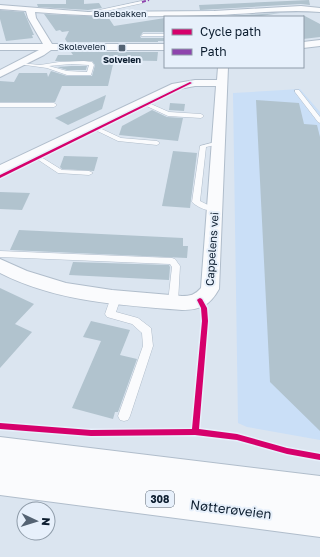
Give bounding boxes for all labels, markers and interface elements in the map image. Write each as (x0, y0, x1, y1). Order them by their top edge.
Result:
street label: Banebakken (93, 8, 147, 19)
legend (164, 16, 304, 68)
text: Cycle path (200, 24, 261, 39)
street label: Skoleveien (58, 41, 106, 52)
marker: Solveien (117, 43, 127, 53)
text: Path (200, 44, 227, 59)
place label: Solveien (103, 54, 142, 65)
street label: Cappelens vei (202, 212, 221, 286)
road number: 308 (146, 491, 174, 507)
street label: Nøtterøveien (189, 496, 273, 522)
north arrow (16, 501, 56, 541)
text: N (40, 517, 53, 526)

